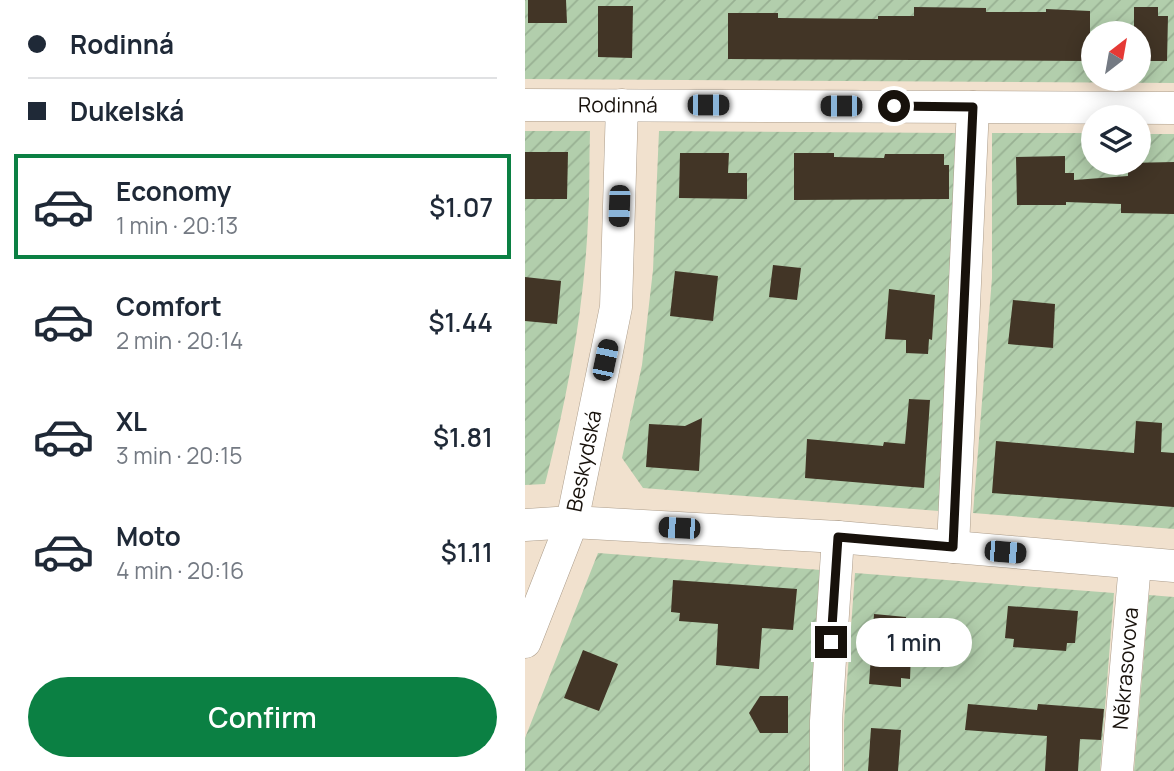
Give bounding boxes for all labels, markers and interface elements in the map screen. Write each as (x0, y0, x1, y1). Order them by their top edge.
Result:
north arrow (1081, 21, 1151, 91)
map controls (1081, 21, 1151, 175)
text: Rodinná (70, 26, 174, 62)
street label: Rodinná (578, 90, 658, 119)
route start (878, 90, 910, 122)
text: Dukelská (70, 93, 184, 129)
car (688, 95, 730, 116)
car (821, 96, 863, 117)
button: layers (1081, 105, 1151, 175)
text: Economy (116, 173, 231, 209)
icon: car (32, 175, 95, 238)
car (608, 185, 631, 227)
text: $1.07 (429, 189, 493, 225)
text: 1 min · 20:13 (116, 209, 238, 241)
text: Comfort (116, 288, 222, 324)
icon: car (32, 290, 95, 353)
text: $1.44 (428, 304, 493, 340)
text: 2 min · 20:14 (116, 324, 243, 356)
car (591, 337, 620, 383)
text: XL (116, 403, 147, 439)
icon: car (32, 405, 95, 468)
street label: Beskydská (559, 408, 608, 514)
text: $1.81 (433, 419, 493, 455)
text: 3 min · 20:15 (116, 439, 243, 471)
car (658, 516, 701, 540)
text: Moto (116, 518, 181, 554)
icon: car (32, 520, 95, 583)
text: $1.11 (441, 534, 493, 570)
car (984, 540, 1027, 564)
text: 4 min · 20:16 (116, 554, 244, 586)
street label: Někrasovova (1106, 606, 1144, 731)
callout: 1 min (855, 618, 971, 666)
route end (815, 626, 847, 658)
text: 1 min (887, 626, 941, 658)
button: Confirm (28, 677, 497, 757)

